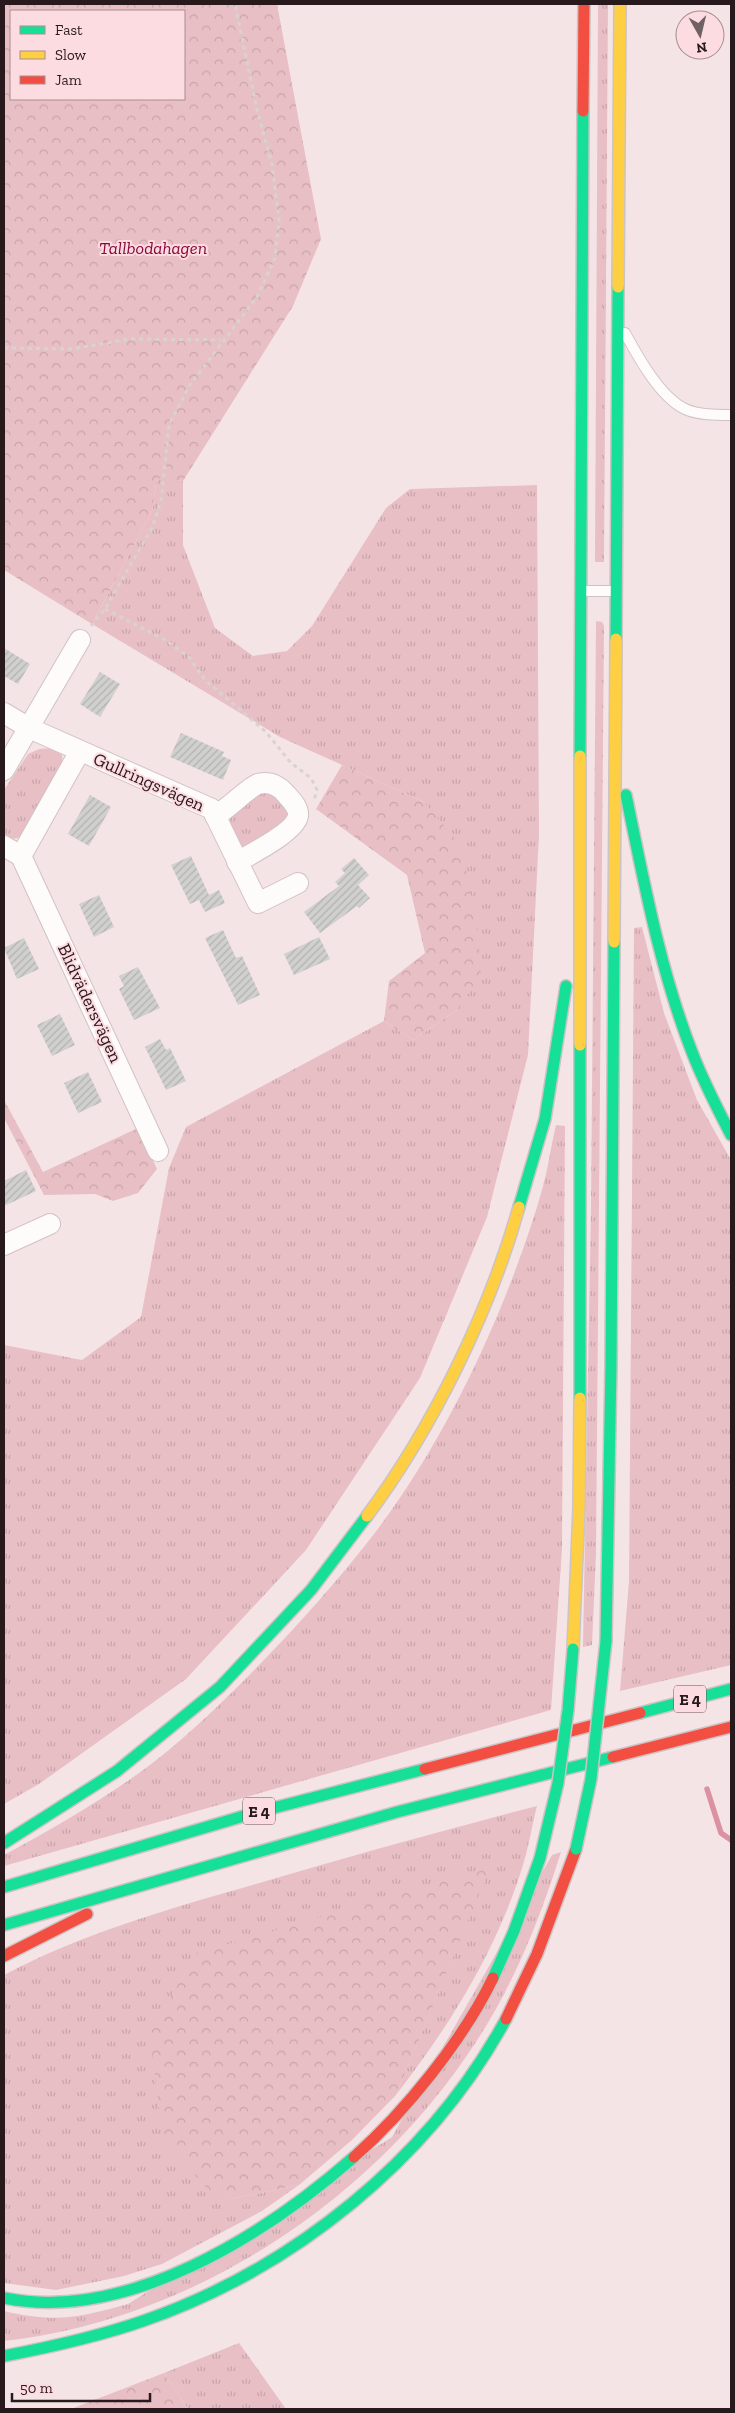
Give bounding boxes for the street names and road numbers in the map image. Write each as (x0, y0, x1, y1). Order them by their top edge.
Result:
street label: Gullringsvägen (90, 748, 209, 817)
street label: Blidvädersvägen (53, 940, 127, 1066)
road number: E 4 (674, 1686, 706, 1712)
road number: E 4 (243, 1798, 275, 1824)

